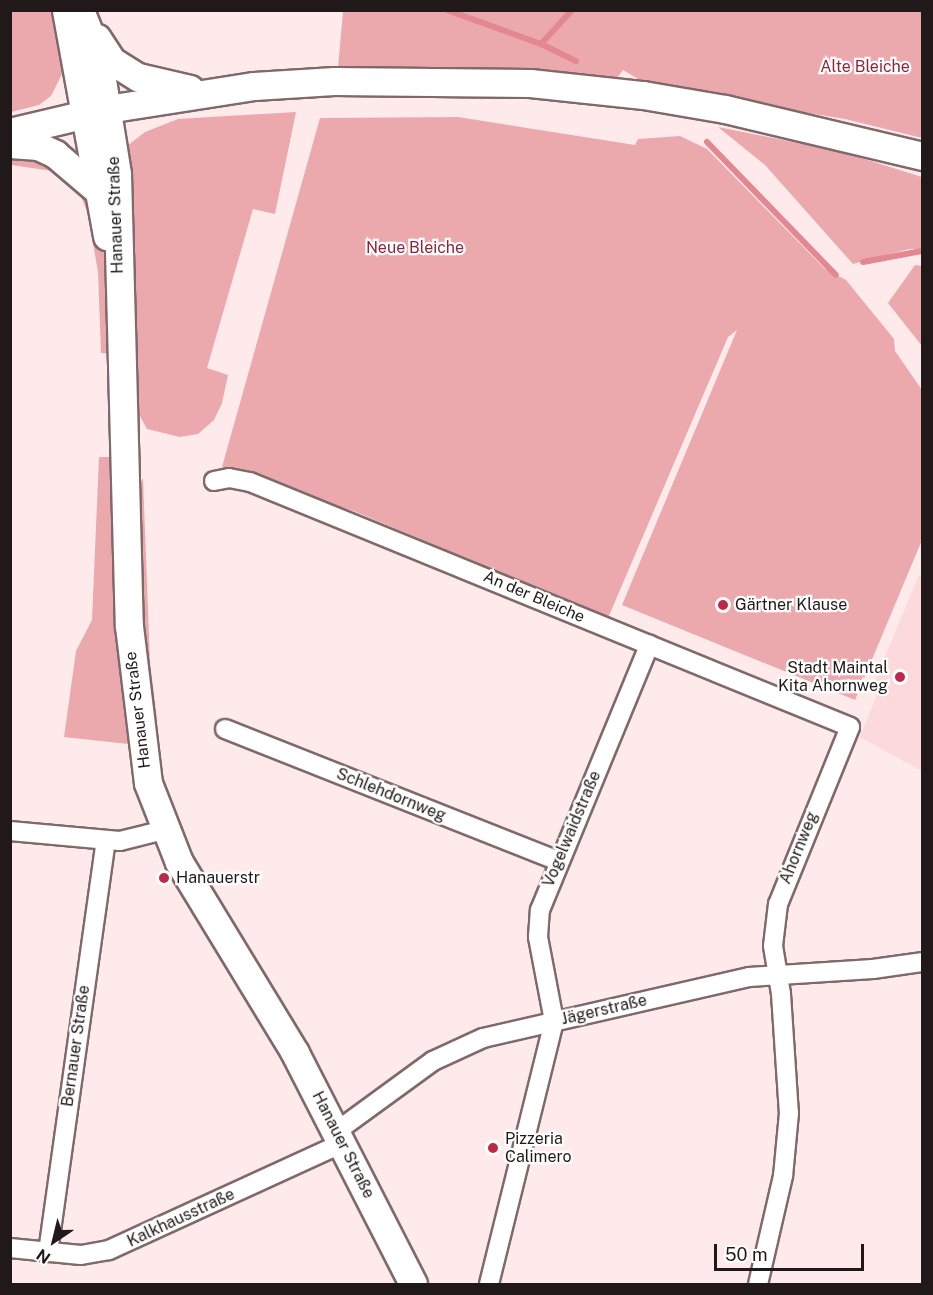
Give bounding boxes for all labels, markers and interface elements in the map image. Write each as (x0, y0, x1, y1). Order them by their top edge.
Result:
park label: Alte Bleiche (820, 57, 910, 77)
street label: Hanauer Straße (104, 156, 128, 274)
park label: Neue Bleiche (366, 238, 464, 258)
street label: An der Bleiche (480, 567, 588, 627)
place label: Gärtner Klause (735, 595, 847, 615)
marker: Gärtner Klause (716, 598, 730, 612)
street label: Hanauer Straße (121, 650, 155, 770)
place label: Stadt Maintal Kita Ahornweg (778, 658, 888, 696)
marker: Stadt Maintal Kita Ahornweg (893, 670, 907, 684)
street label: Schlehdornweg (333, 764, 449, 826)
street label: Vogelwaidstraße (539, 768, 605, 890)
street label: Ahornweg (776, 809, 822, 887)
place label: Hanauerstr (176, 868, 260, 888)
marker: Hanauerstr (157, 871, 171, 885)
street label: Bernauer Straße (58, 984, 94, 1108)
street label: Jägerstraße (559, 991, 649, 1029)
street label: Hanauer Straße (308, 1088, 378, 1202)
place label: Pizzeria Calimero (505, 1129, 572, 1167)
marker: Pizzeria Calimero (486, 1141, 500, 1155)
street label: Kalkhausstraße (124, 1185, 238, 1251)
north arrow (24, 1211, 84, 1271)
scale bar (717, 1232, 867, 1270)
text: 50 m (725, 1244, 768, 1265)
text: N (33, 1245, 54, 1268)

